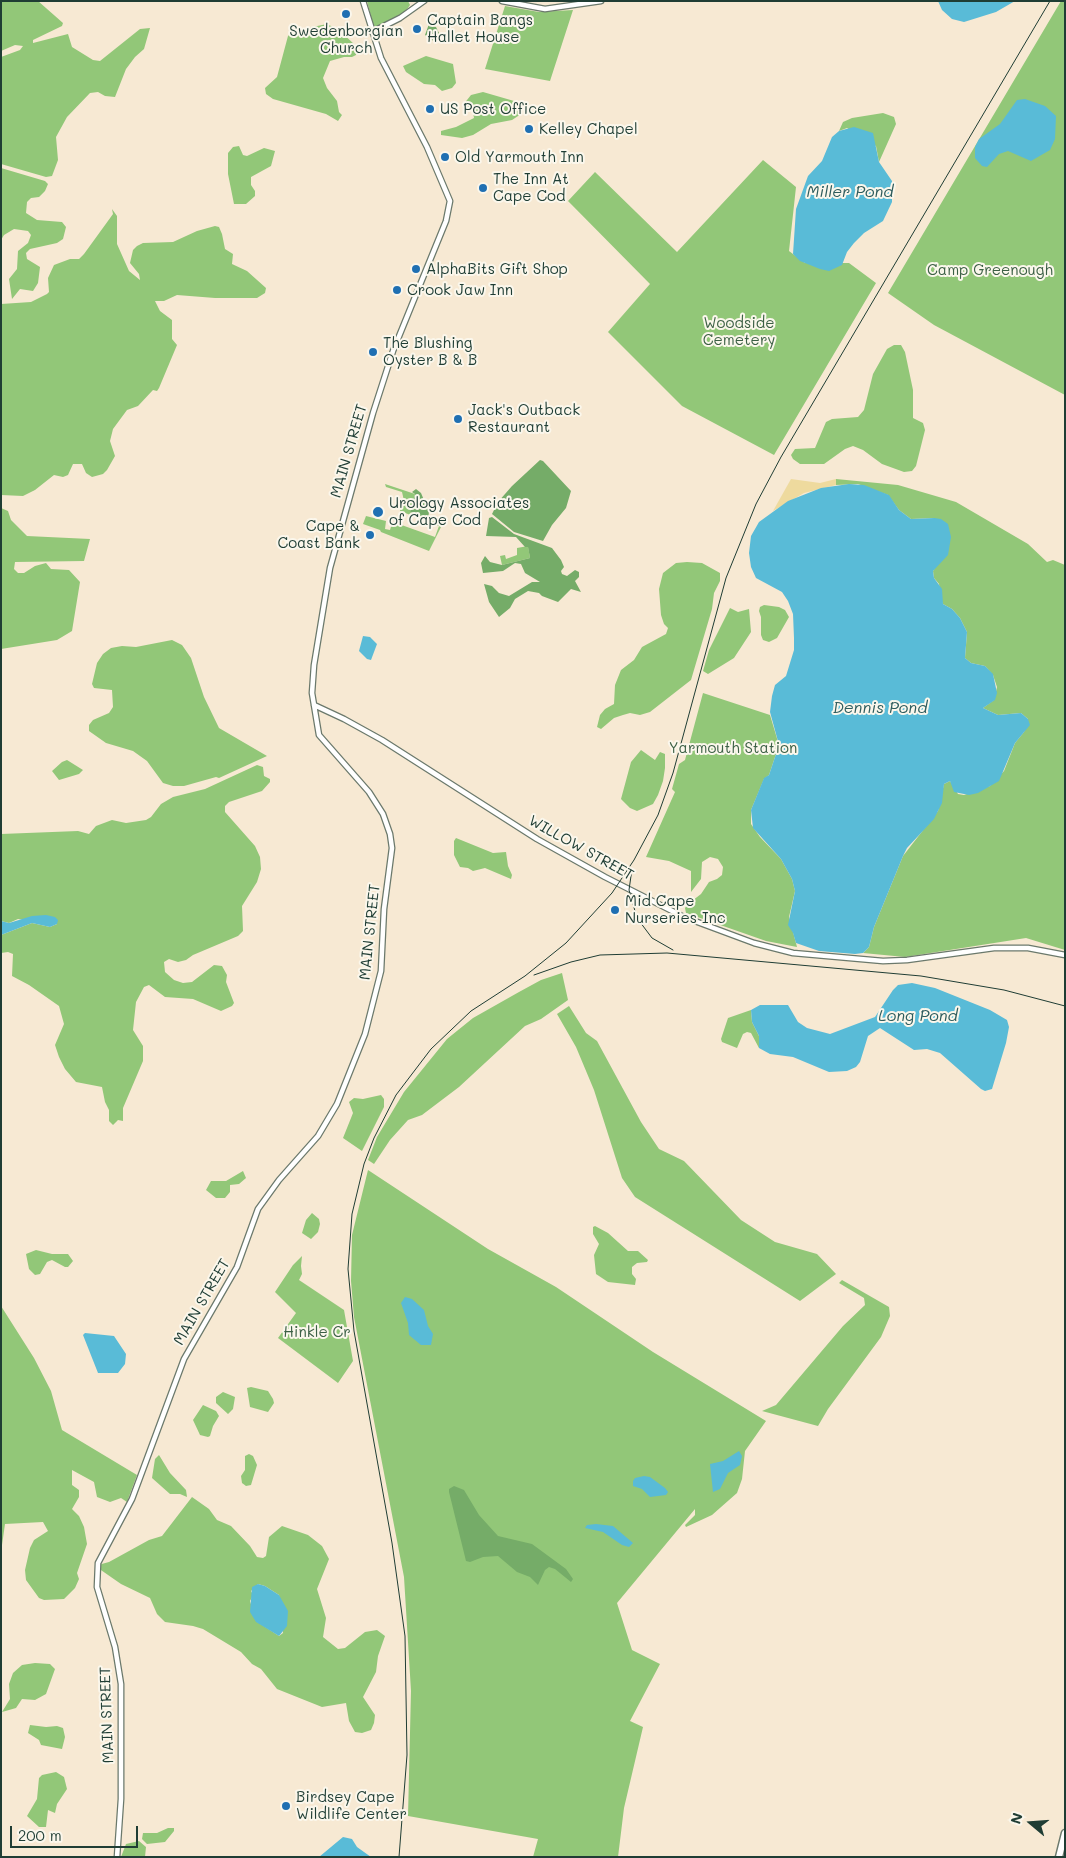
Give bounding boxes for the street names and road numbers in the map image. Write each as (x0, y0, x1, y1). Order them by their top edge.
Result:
street label: MAIN STREET (327, 402, 371, 500)
street label: WILLOW STREET (525, 812, 637, 884)
street label: MAIN STREET (356, 883, 384, 981)
street label: MAIN STREET (170, 1256, 234, 1348)
street label: MAIN STREET (96, 1666, 118, 1764)

